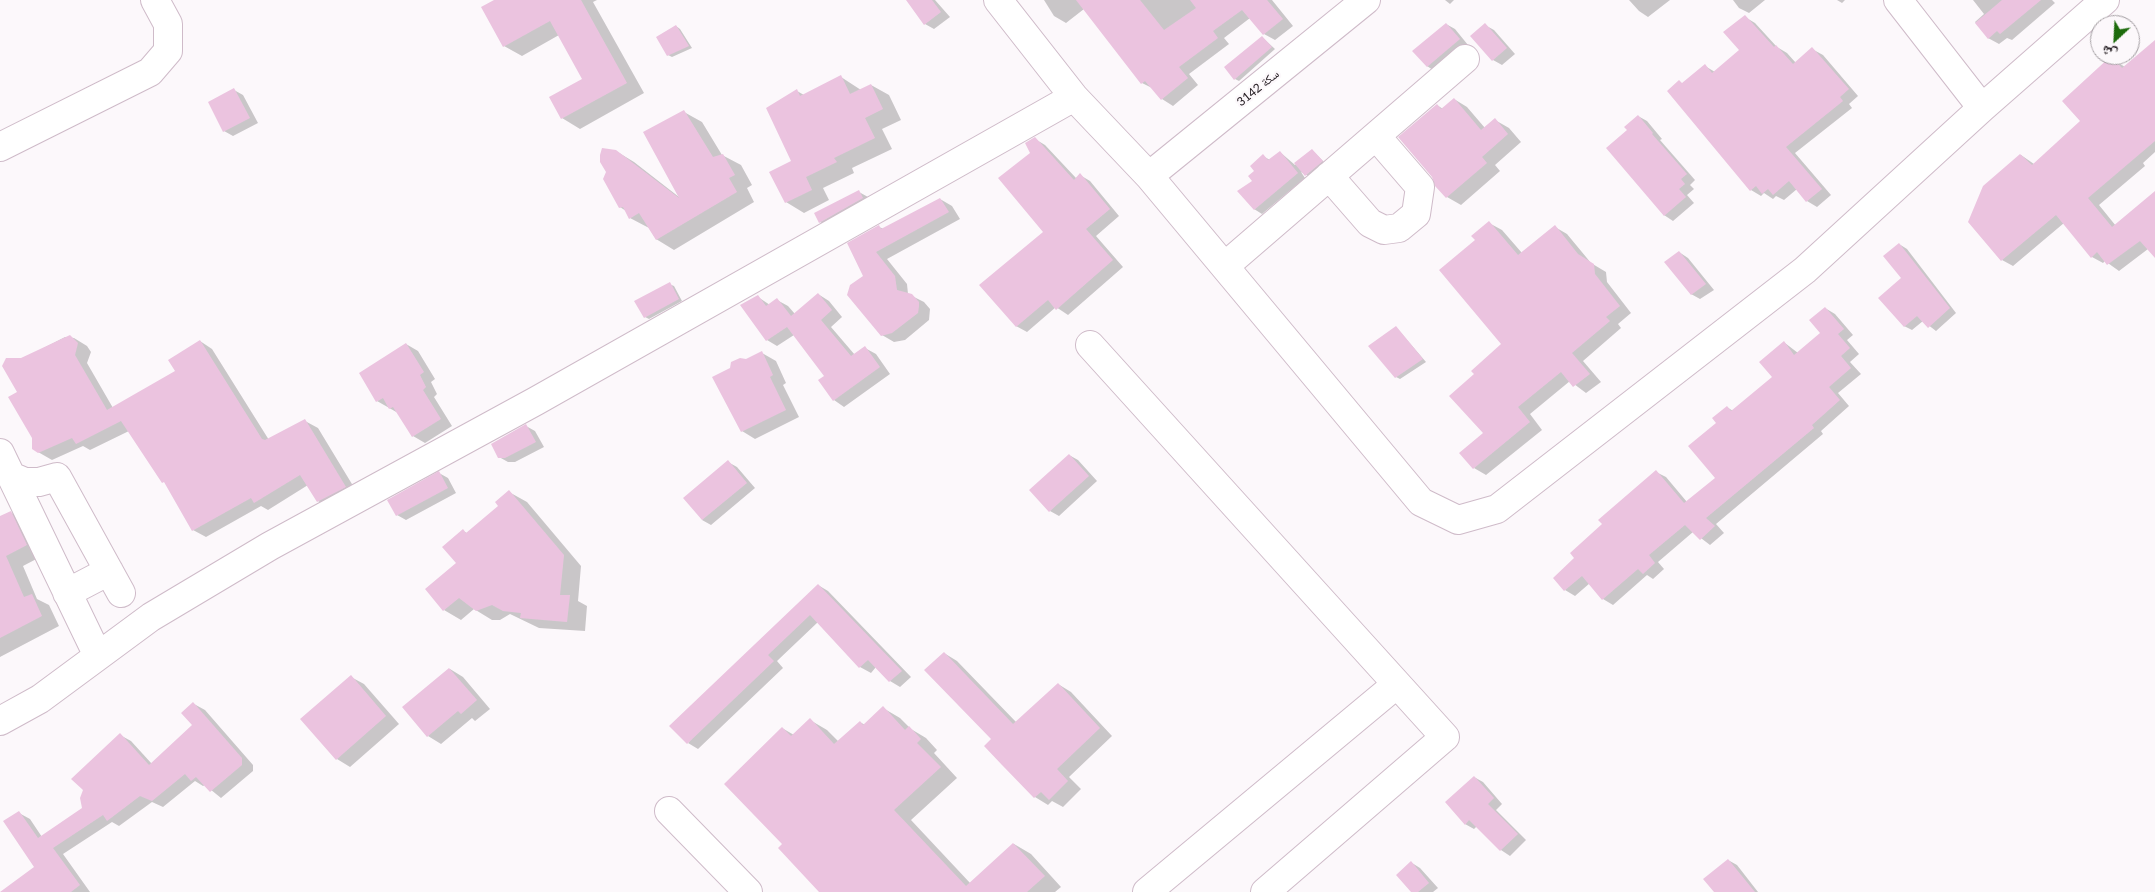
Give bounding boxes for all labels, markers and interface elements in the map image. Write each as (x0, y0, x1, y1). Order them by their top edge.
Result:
north arrow (2090, 15, 2140, 65)
text: ش (2099, 42, 2119, 64)
street label: سكة 3142 (1234, 67, 1282, 109)

